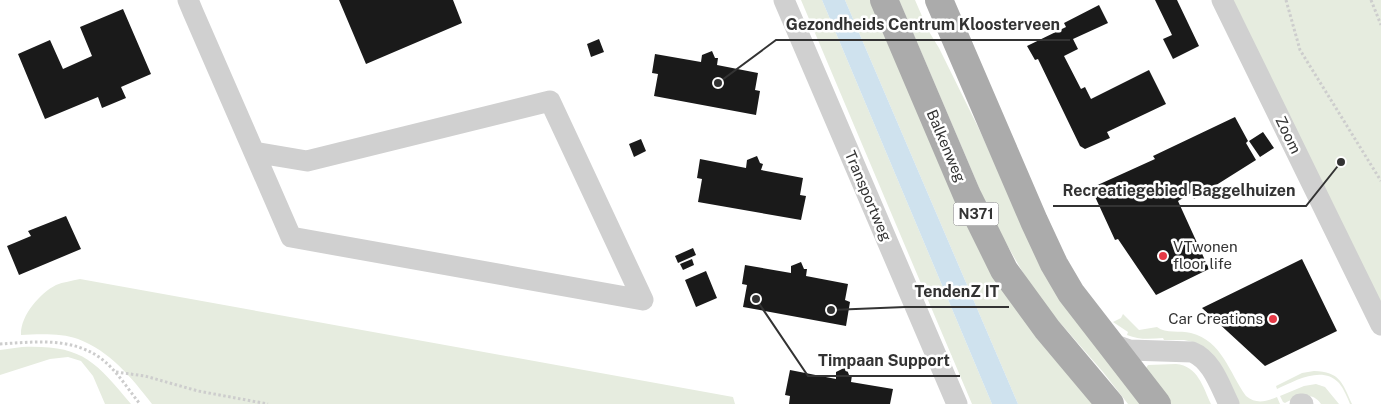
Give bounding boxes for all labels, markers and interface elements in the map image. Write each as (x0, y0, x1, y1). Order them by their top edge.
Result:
callout: Gezondheids Centrum Kloosterveen (776, 9, 1070, 40)
text: Gezondheids Centrum Kloosterveen (786, 15, 1060, 34)
street label: Balkenweg (924, 107, 969, 185)
street label: Zoom (1272, 113, 1305, 156)
street label: Transportweg (842, 148, 895, 244)
callout: Recreatiegebied Baggelhuizen (1053, 175, 1306, 206)
text: Recreatiegebied Baggelhuizen (1062, 181, 1296, 200)
road number: N371 (954, 202, 998, 225)
place label: VTwonen floor life (1173, 238, 1238, 272)
marker: VTwonen floor life (1157, 250, 1169, 262)
callout: TendenZ IT (905, 276, 1009, 307)
text: TendenZ IT (915, 282, 1000, 301)
place label: Car Creations (1168, 310, 1263, 327)
marker: Car Creations (1267, 313, 1279, 325)
callout: Timpaan Support (808, 345, 960, 376)
text: Timpaan Support (818, 351, 950, 370)

